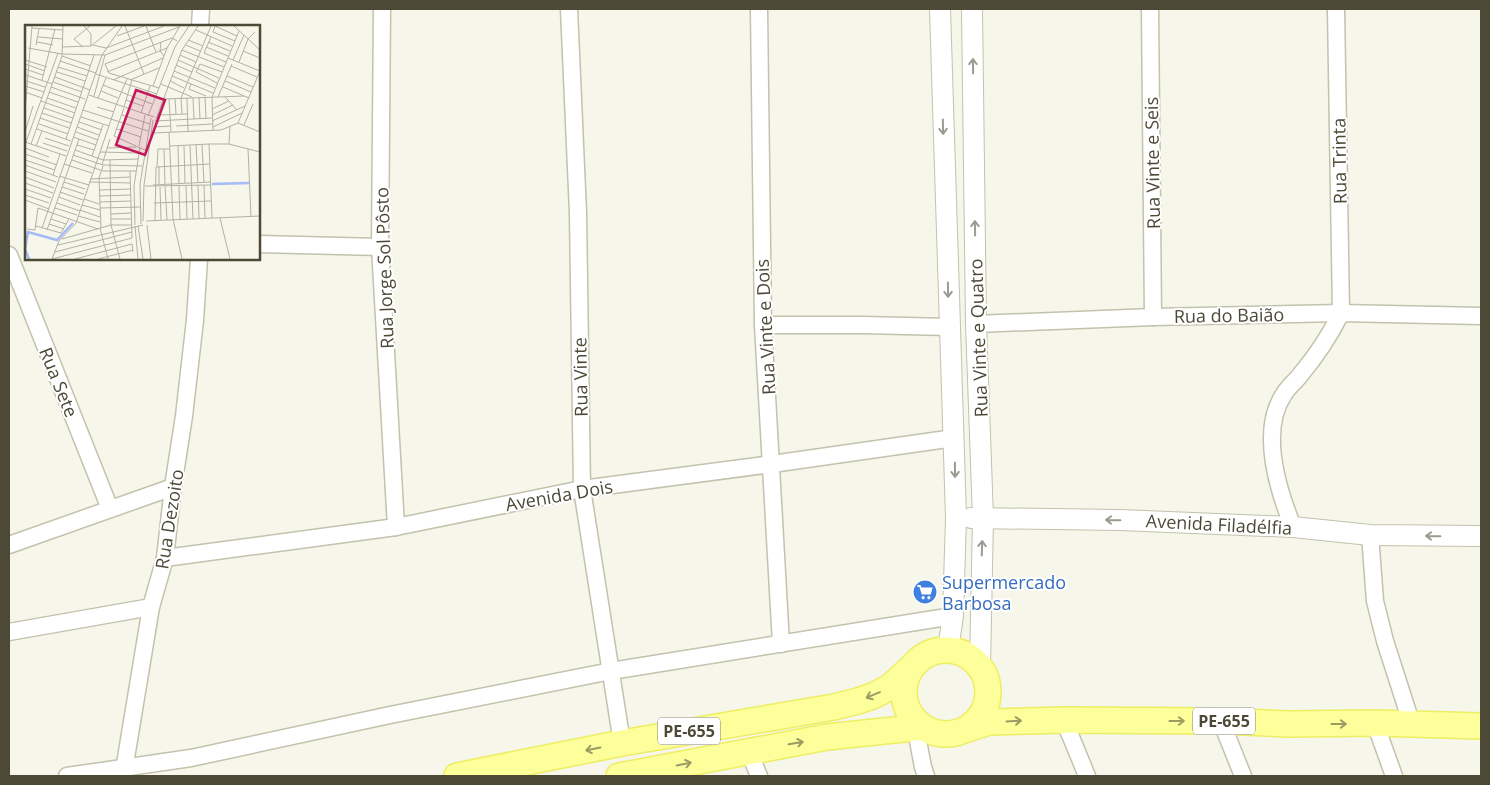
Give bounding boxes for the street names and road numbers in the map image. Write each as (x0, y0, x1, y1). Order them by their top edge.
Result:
street label: Rua Vinte e Seis (1139, 97, 1165, 229)
street label: Rua Trinta (1326, 118, 1352, 204)
street label: Rua Jorge Sol Pôsto (369, 187, 399, 349)
street label: Rua Vinte e Dois (749, 258, 781, 396)
street label: Rua Vinte e Quatro (963, 258, 993, 418)
street label: Rua do Baião (1174, 302, 1284, 328)
street label: Rua Vinte (567, 337, 593, 417)
street label: Rua Sete (34, 344, 84, 420)
street label: Rua Dezoito (149, 467, 189, 571)
street label: Avenida Dois (503, 474, 615, 516)
street label: Avenida Filadélfia (1145, 508, 1293, 540)
road number: PE-655 (1193, 708, 1255, 734)
road number: PE-655 (658, 718, 720, 744)

